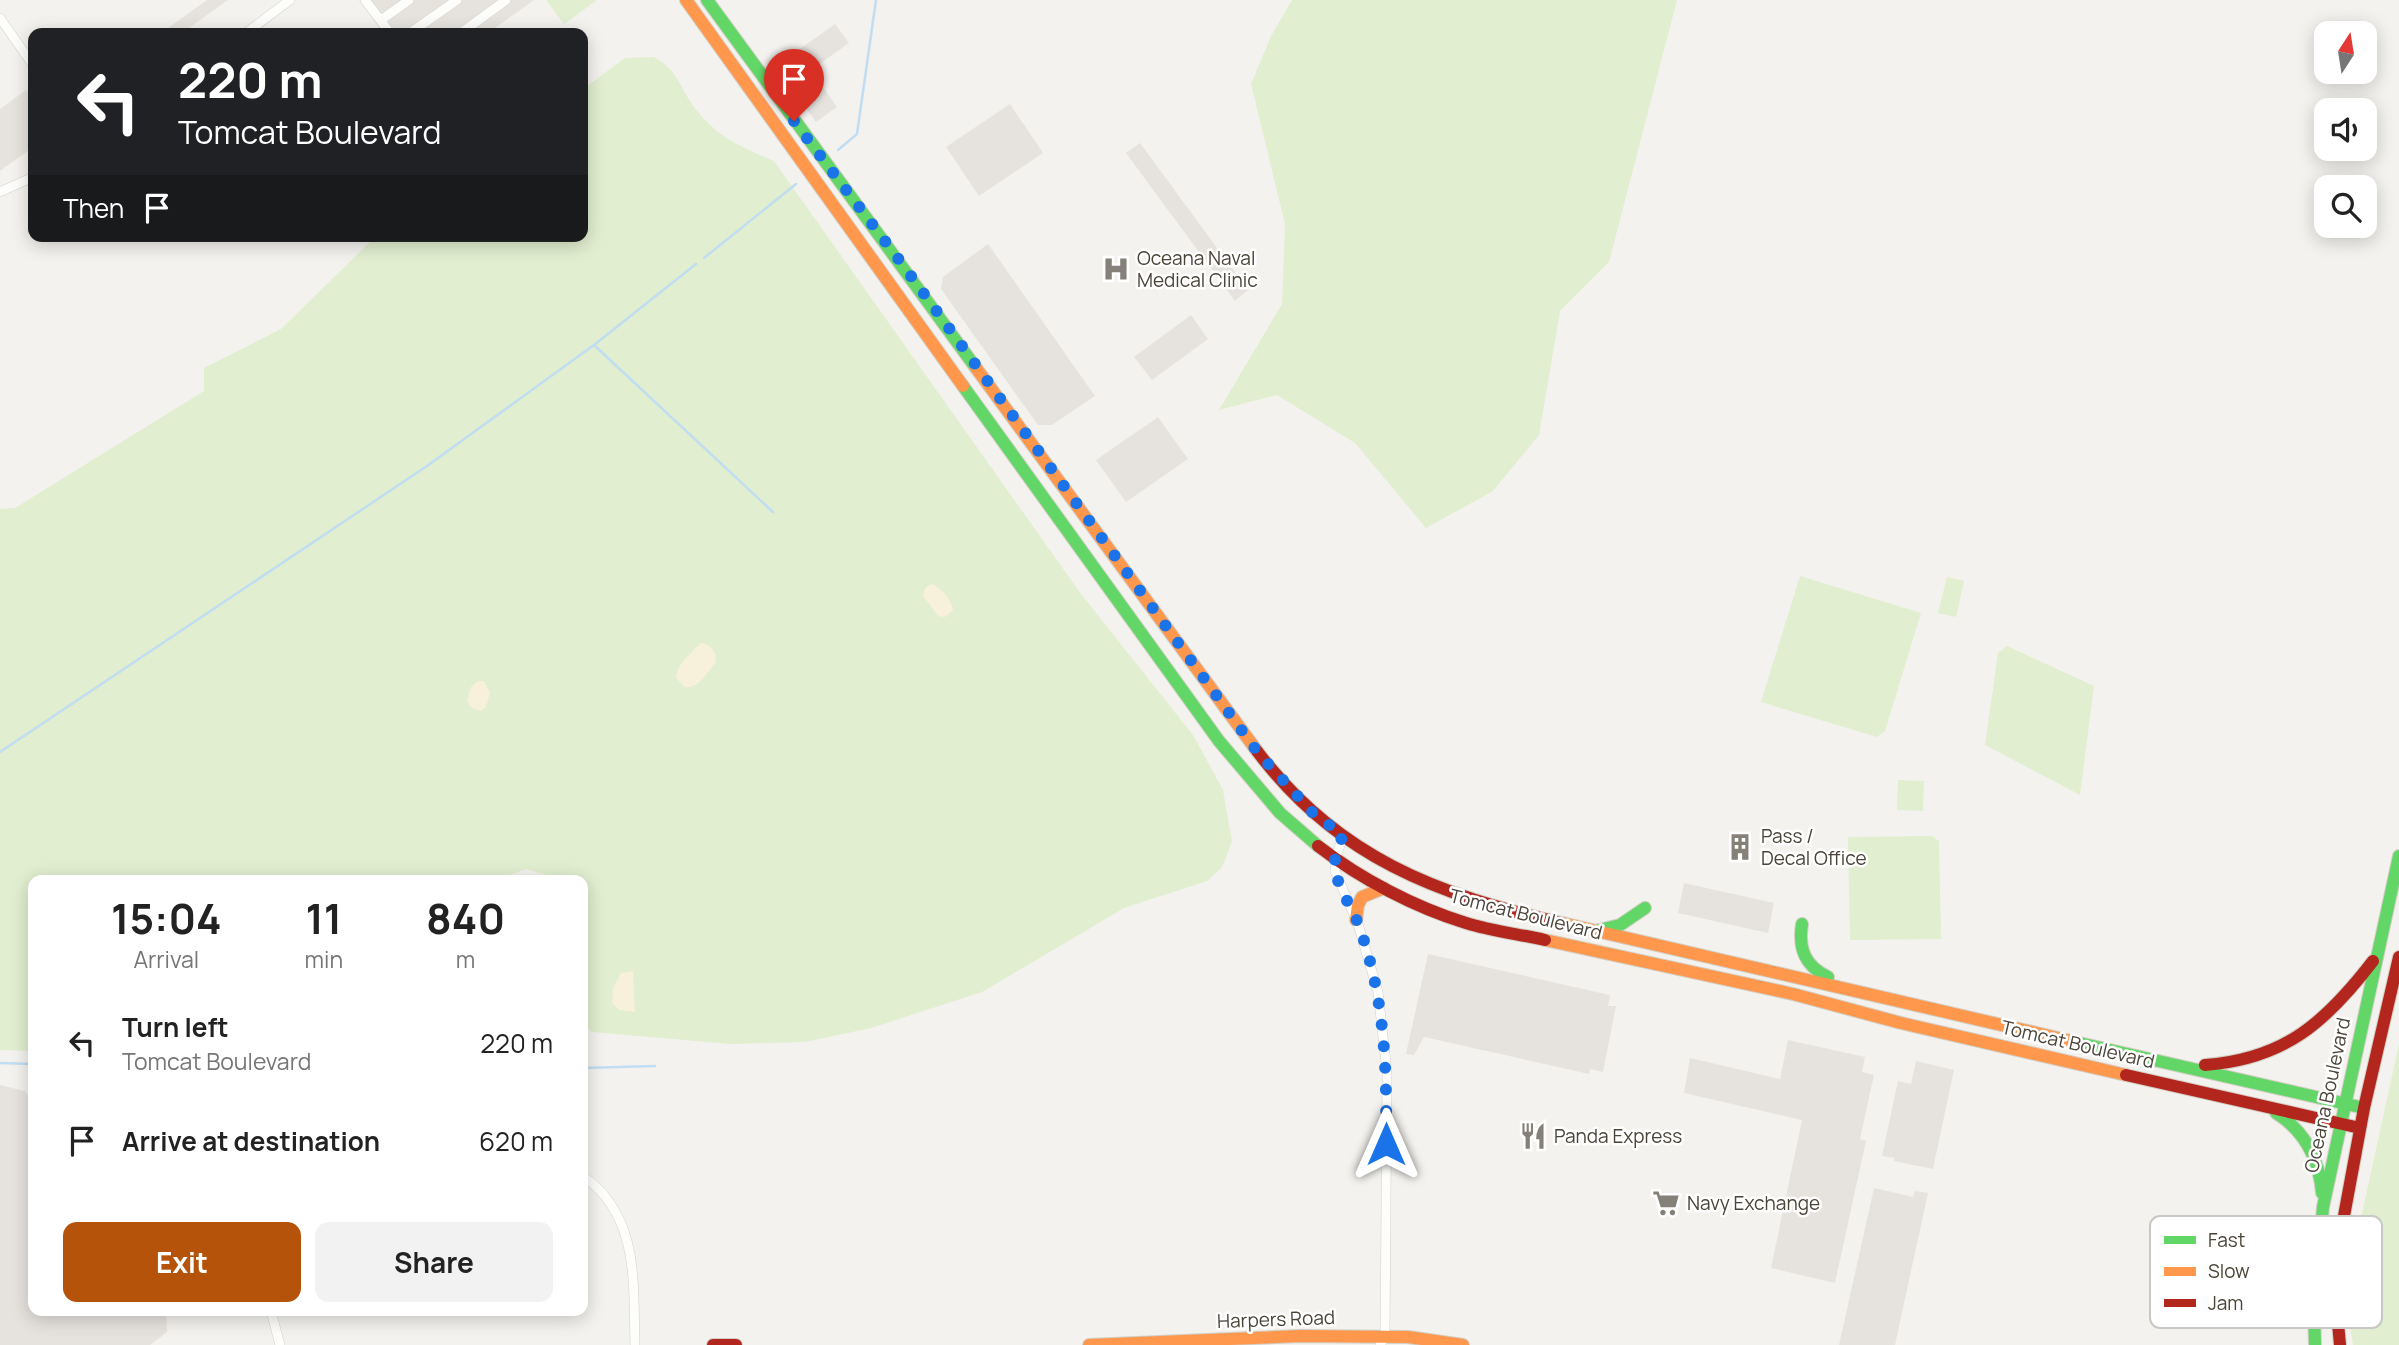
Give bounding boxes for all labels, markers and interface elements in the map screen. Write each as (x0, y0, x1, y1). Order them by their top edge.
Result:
north arrow (2314, 21, 2376, 84)
map controls (2314, 21, 2377, 238)
text: 220 m (178, 46, 322, 113)
pin (764, 49, 824, 121)
icon: left (63, 56, 154, 147)
icon: arrive (775, 60, 813, 98)
button: sound (2314, 98, 2377, 161)
text: Tomcat Boulevard (178, 110, 441, 154)
button: search (2314, 175, 2377, 238)
icon: arrive (138, 189, 176, 227)
text: Then (63, 190, 124, 226)
place label: Oceana Naval Medical Clinic (1137, 245, 1258, 293)
hospital icon: Oceana Naval Medical Clinic (1101, 254, 1131, 284)
place label: Pass / Decal Office (1761, 823, 1867, 871)
building icon: Pass / Decal Office (1725, 832, 1755, 862)
street label: Tomcat Boulevard (1447, 882, 1605, 946)
text: 15:04 (111, 889, 222, 947)
text: 11 (305, 889, 342, 947)
text: 840 (426, 889, 505, 947)
text: Arrival (133, 943, 199, 975)
text: min (305, 943, 343, 975)
text: m (456, 943, 475, 975)
text: Turn left (122, 1009, 229, 1045)
street label: Tomcat Boulevard (1999, 1014, 2157, 1074)
street label: Oceana Boulevard (2298, 1015, 2356, 1175)
icon: left (63, 1024, 101, 1062)
text: 220 m (480, 1025, 553, 1061)
text: Tomcat Boulevard (122, 1045, 311, 1077)
position arrow (1349, 1107, 1423, 1181)
restaurant icon: Panda Express (1518, 1121, 1548, 1151)
icon: arrive (63, 1122, 101, 1160)
text: Arrive at destination (122, 1123, 380, 1159)
text: 620 m (479, 1123, 553, 1159)
place label: Panda Express (1554, 1123, 1682, 1149)
supermarket icon: Navy Exchange (1651, 1188, 1681, 1218)
place label: Navy Exchange (1687, 1190, 1820, 1216)
legend (2150, 1216, 2382, 1328)
button: Exit (63, 1222, 301, 1302)
button: Share (315, 1222, 553, 1302)
text: Fast (2208, 1227, 2245, 1253)
text: Slow (2208, 1258, 2250, 1284)
text: Jam (2208, 1290, 2243, 1316)
street label: Harpers Road (1217, 1304, 1335, 1334)

